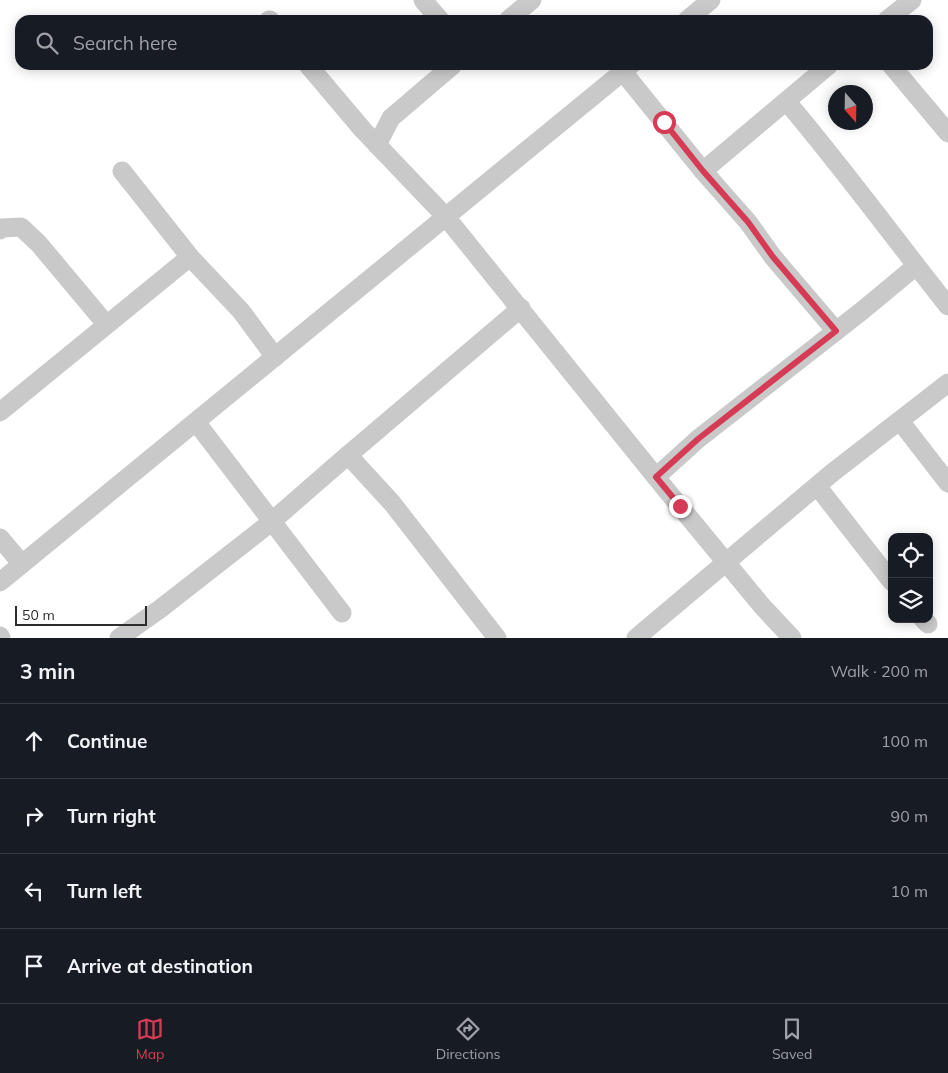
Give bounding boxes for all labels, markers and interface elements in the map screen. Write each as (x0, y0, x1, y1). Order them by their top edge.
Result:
search box (15, 15, 933, 70)
icon: search (33, 29, 61, 57)
text: Search here (73, 31, 177, 55)
north arrow (828, 85, 873, 130)
route start (653, 111, 676, 134)
route end (669, 495, 692, 518)
map controls (888, 533, 933, 623)
button: locate (888, 533, 933, 578)
button: layers (888, 578, 933, 623)
scale bar (15, 603, 148, 626)
text: 50 m (22, 606, 55, 624)
text: 3 min (20, 658, 75, 684)
text: Walk · 200 m (830, 661, 928, 681)
icon: ahead (20, 727, 48, 755)
text: Continue (67, 729, 147, 753)
text: 100 m (881, 731, 928, 751)
icon: right (20, 802, 48, 830)
text: Turn right (67, 804, 156, 828)
text: 90 m (891, 806, 928, 826)
icon: left (20, 877, 48, 905)
text: Turn left (67, 879, 142, 903)
text: 10 m (891, 881, 928, 901)
icon: arrive (20, 952, 48, 980)
text: Arrive at destination (67, 954, 253, 978)
tab: Map (136, 1015, 164, 1063)
tab: Directions (436, 1015, 501, 1063)
tab: Saved (772, 1015, 812, 1063)

